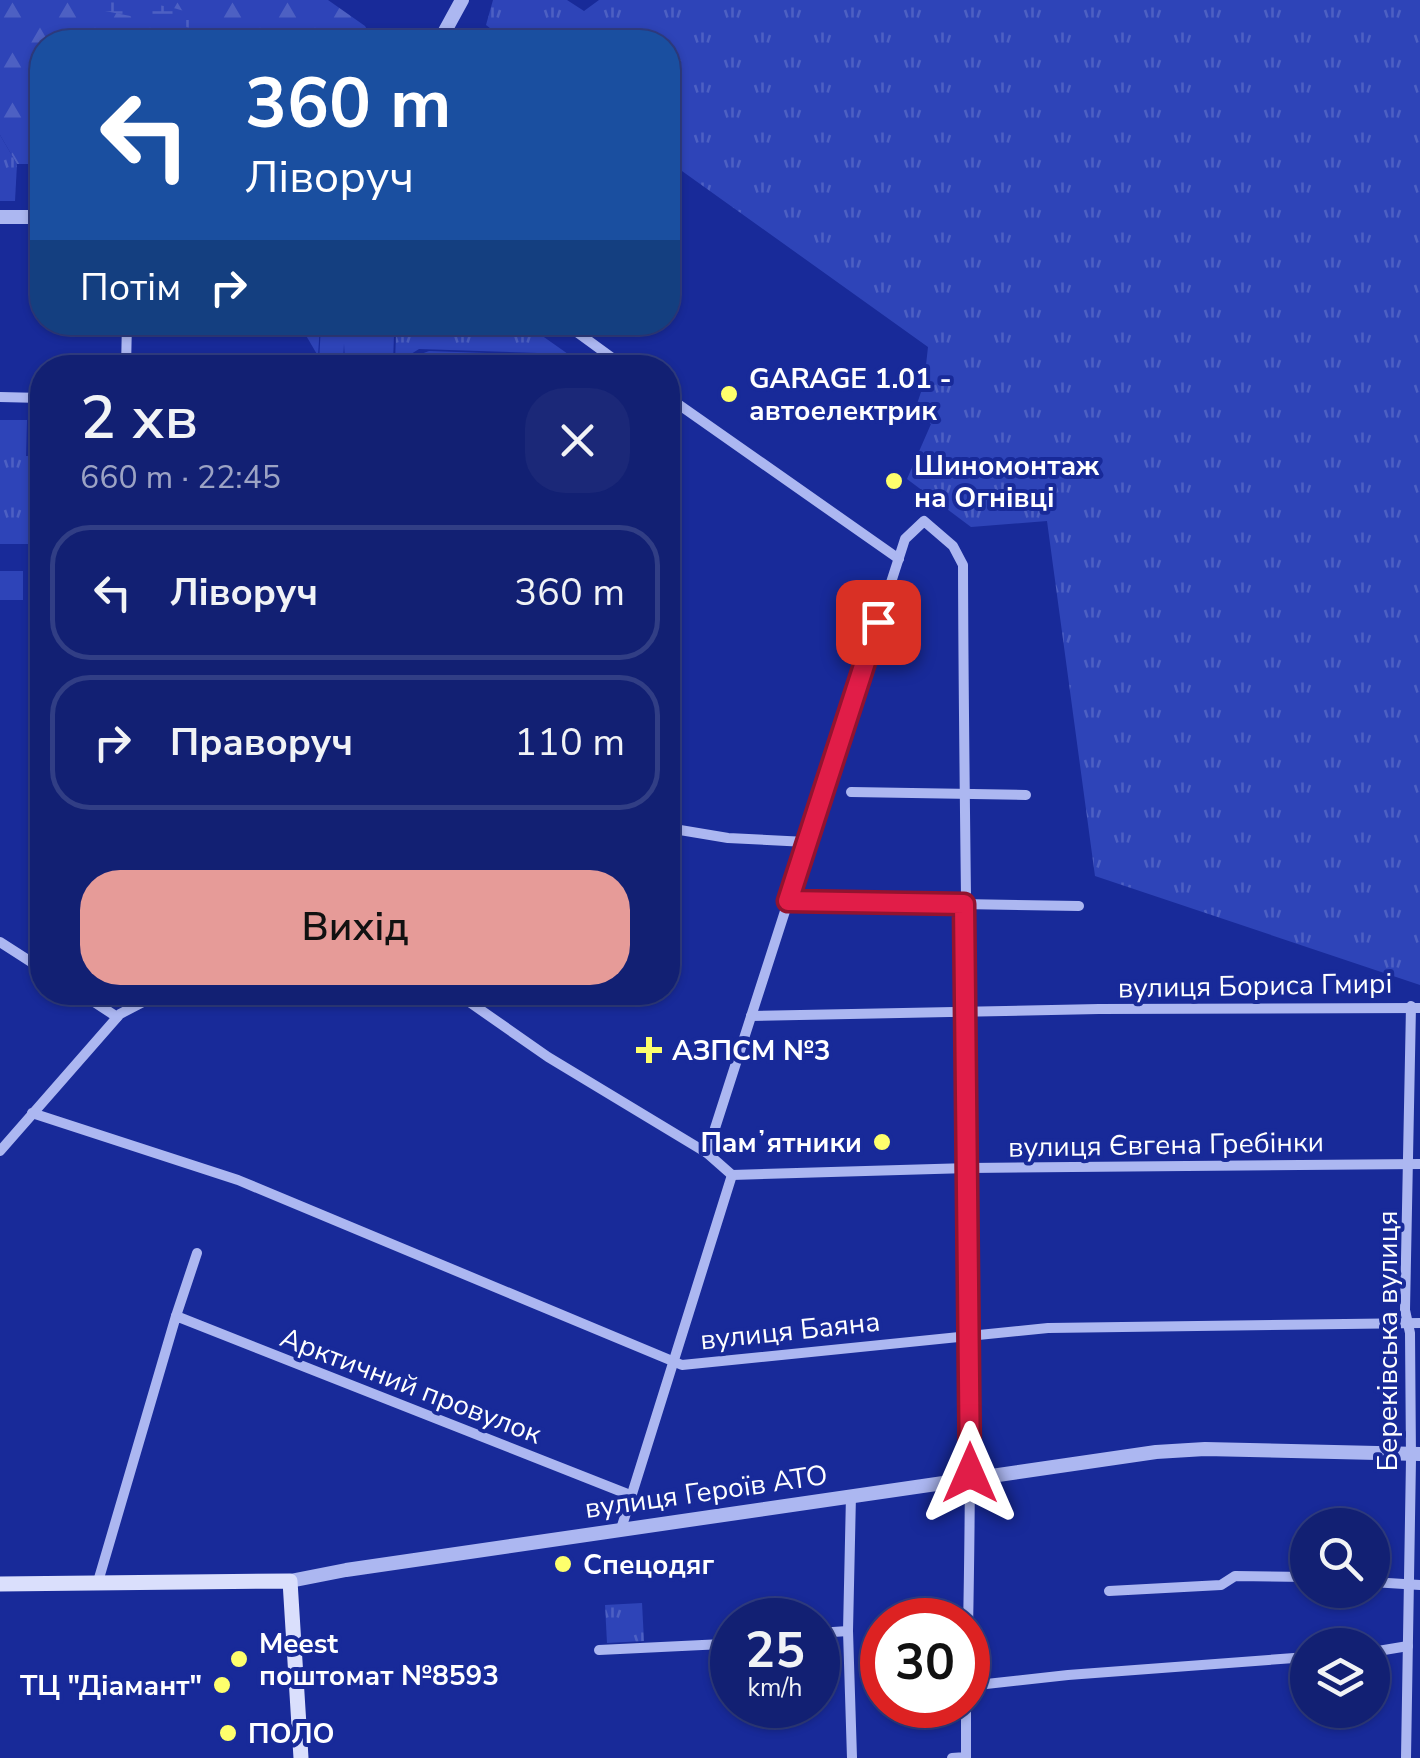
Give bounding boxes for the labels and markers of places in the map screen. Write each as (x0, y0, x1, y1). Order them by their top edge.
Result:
place label: GARAGE 1.01 - автоелектрик (749, 360, 952, 430)
marker: GARAGE 1.01 - автоелектрик (718, 383, 740, 405)
place label: Шиномонтаж на Огнівці (914, 447, 1100, 517)
marker: Шиномонтаж на Огнівці (883, 470, 905, 492)
pin (836, 580, 921, 665)
place label: АЗПСМ №3 (672, 1032, 831, 1070)
marker: АЗПСМ №3 (636, 1037, 662, 1063)
place label: Памʼятники (700, 1124, 862, 1162)
marker: Памʼятники (871, 1131, 893, 1153)
place label: Спецодяг (583, 1546, 714, 1584)
marker: Спецодяг (552, 1553, 574, 1575)
place label: Meest поштомат №8593 (259, 1625, 499, 1695)
marker: Meest поштомат №8593 (228, 1648, 250, 1670)
place label: ТЦ "Діамант" (20, 1667, 202, 1705)
marker: ТЦ "Діамант" (211, 1674, 233, 1696)
place label: ПОЛО (248, 1715, 334, 1753)
marker: ПОЛО (217, 1722, 239, 1744)

